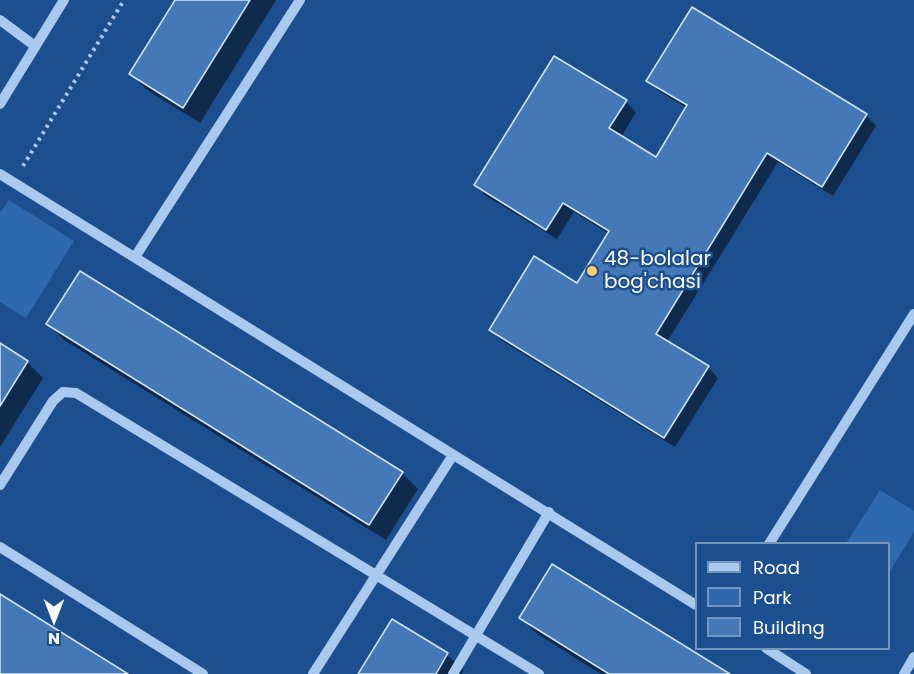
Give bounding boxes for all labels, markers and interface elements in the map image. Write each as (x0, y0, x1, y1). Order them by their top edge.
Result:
place label: 48-bolalar bog'chasi (604, 248, 711, 295)
marker: 48-bolalar bog'chasi (585, 264, 599, 278)
legend (695, 542, 890, 650)
text: Road (753, 555, 800, 580)
text: Park (753, 585, 792, 610)
north arrow (24, 590, 84, 650)
text: Building (753, 615, 825, 640)
text: N (48, 627, 60, 650)

